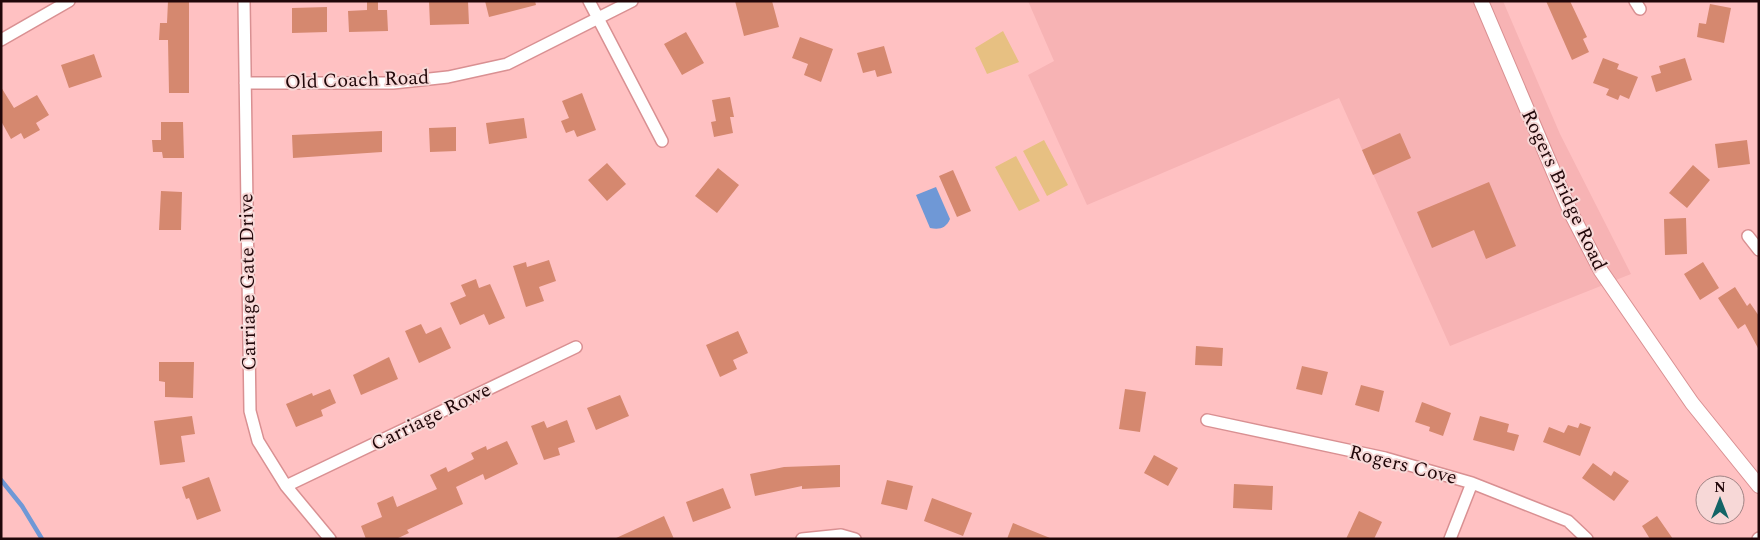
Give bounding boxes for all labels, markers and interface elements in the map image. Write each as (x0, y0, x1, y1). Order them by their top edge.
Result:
street label: Old Coach Road (284, 62, 430, 98)
street label: Rogers Bridge Road (1513, 104, 1615, 276)
street label: Carriage Gate Drive (231, 193, 265, 371)
street label: Carriage Rowe (366, 375, 496, 459)
street label: Rogers Cove (1346, 437, 1460, 493)
north arrow (1695, 475, 1745, 525)
text: N (1714, 477, 1726, 498)

